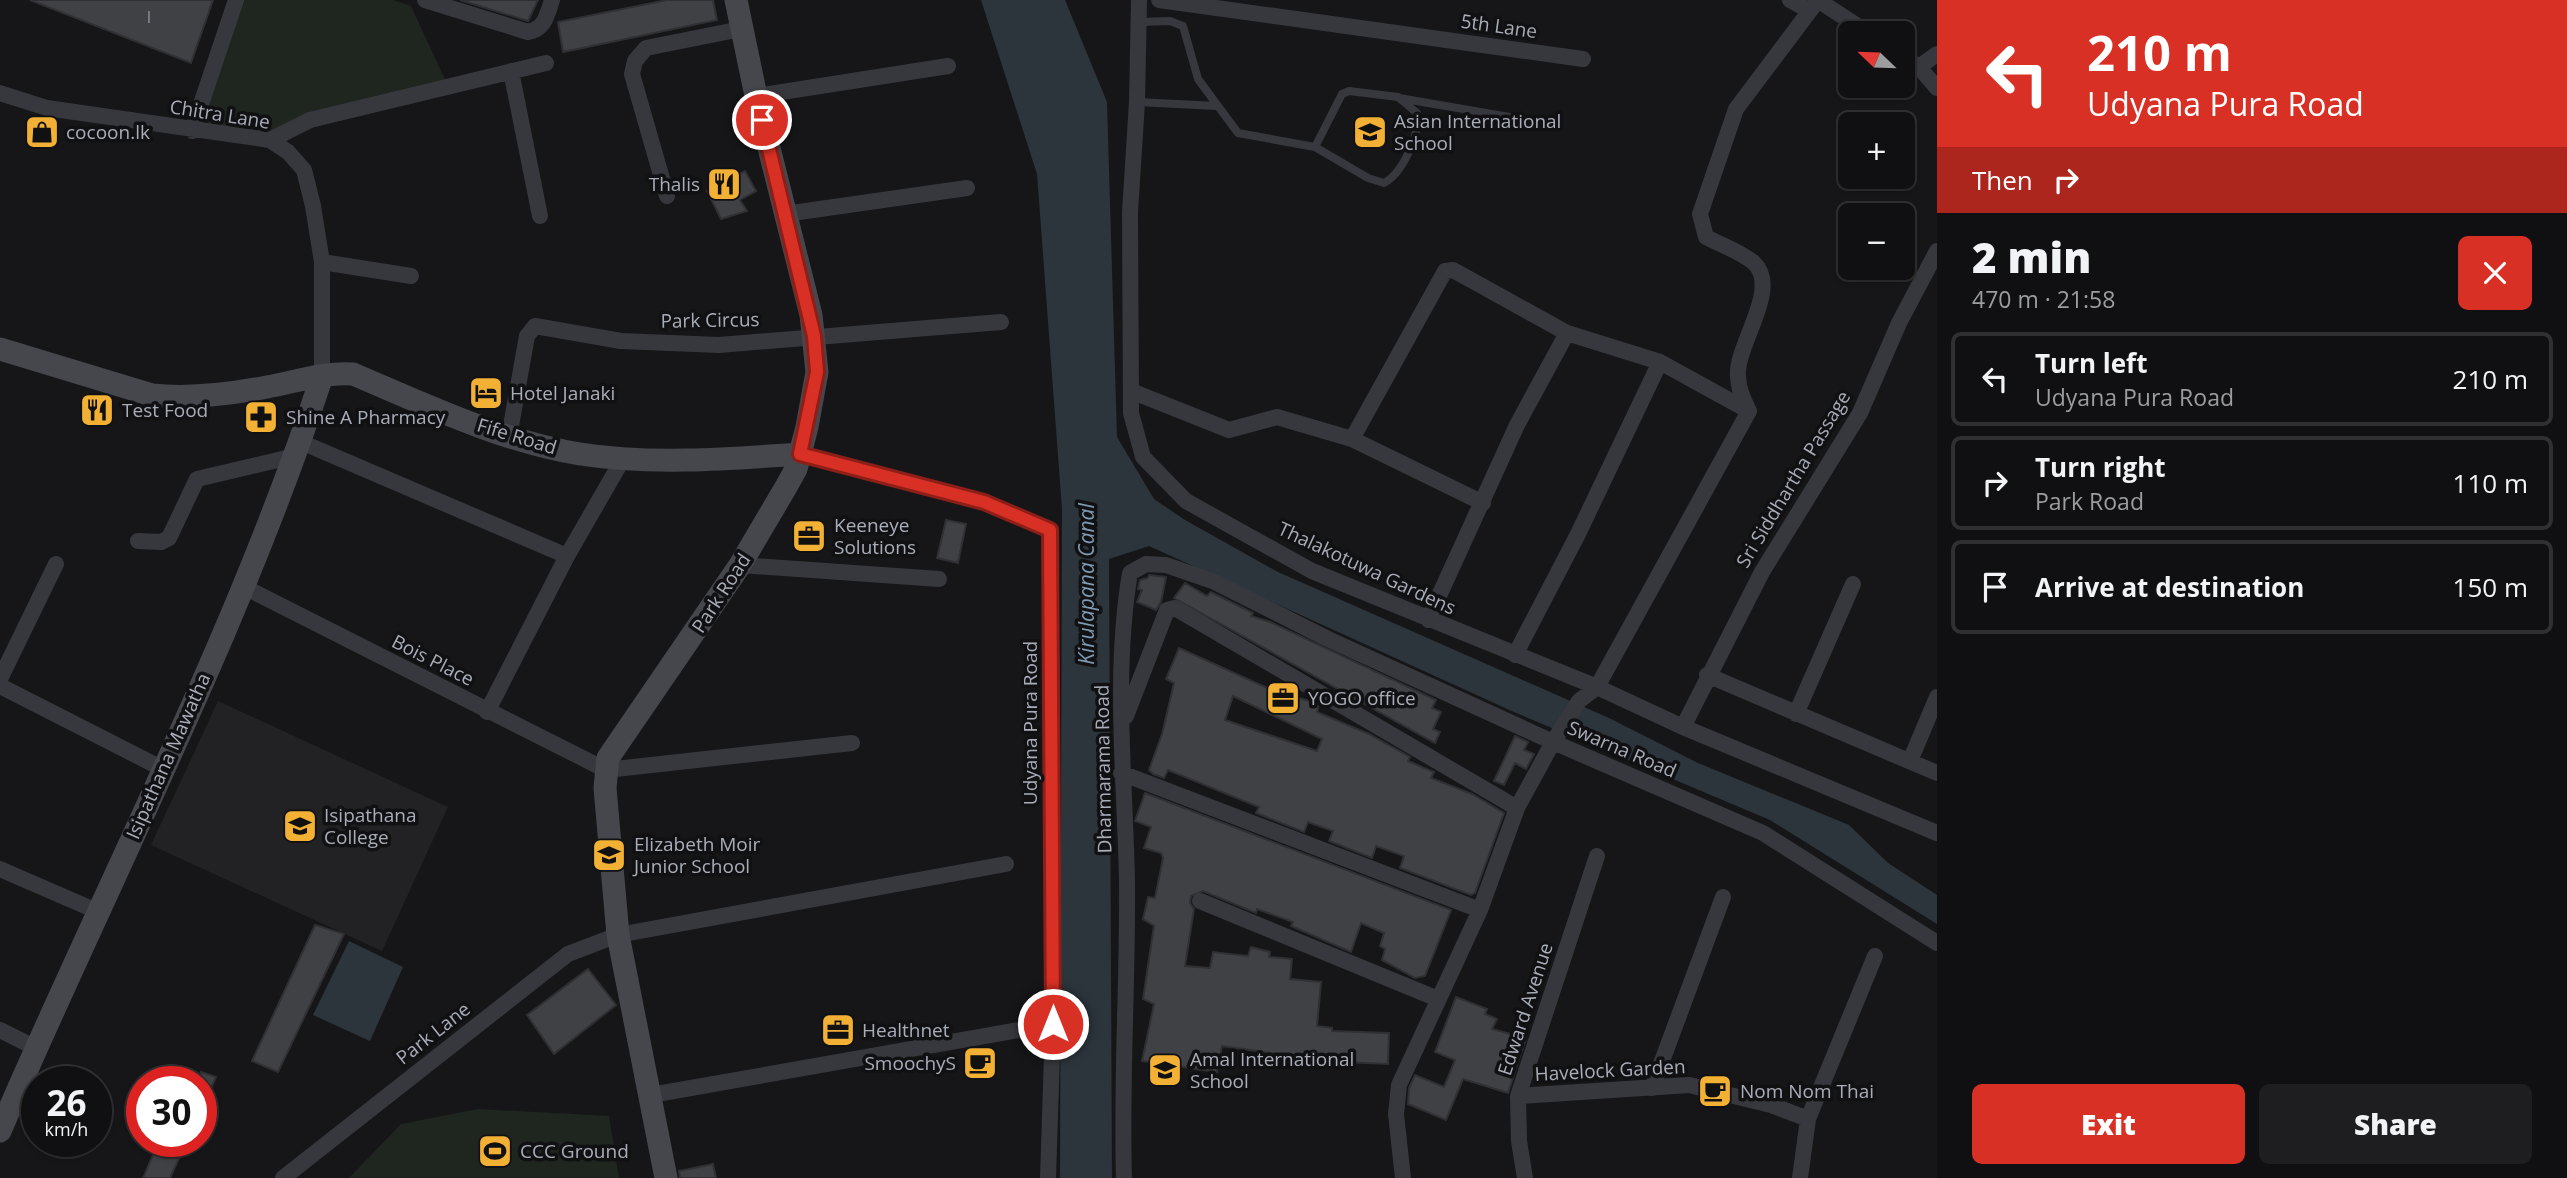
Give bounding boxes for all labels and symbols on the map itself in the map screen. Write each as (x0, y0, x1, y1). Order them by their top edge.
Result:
house number: I (147, 6, 151, 28)
street label: 5th Lane (1459, 8, 1539, 44)
north arrow (1838, 21, 1914, 98)
pin (732, 90, 792, 150)
street label: Chitra Lane (168, 93, 272, 135)
place label: Asian International School (1394, 108, 1561, 156)
shop icon: cocoon.lk (23, 113, 61, 151)
school or university icon: Asian International School (1351, 113, 1389, 151)
place label: cocoon.lk (66, 119, 150, 145)
restaurant icon: Thalis (705, 165, 743, 203)
place label: Thalis (649, 171, 700, 197)
street label: Park Circus (660, 306, 760, 334)
hotel icon: Hotel Janaki (467, 374, 505, 412)
place label: Hotel Janaki (510, 380, 615, 406)
street label: Sri Siddhartha Passage (1730, 386, 1856, 572)
restaurant icon: Test Food (78, 391, 116, 429)
place label: Test Food (122, 397, 208, 423)
pharmacy icon: Shine A Pharmacy (242, 398, 280, 436)
place label: Shine A Pharmacy (286, 404, 446, 430)
street label: Fife Road (474, 412, 560, 460)
water label: Kirulapana Canal (1072, 503, 1100, 665)
place label: Keeneye Solutions (834, 512, 916, 560)
street label: Thalakotuwa Gardens (1274, 515, 1460, 621)
office icon: Keeneye Solutions (790, 517, 828, 555)
street label: Park Road (686, 548, 756, 638)
street label: Bois Place (387, 628, 479, 692)
street label: Udyana Pura Road (1017, 641, 1043, 805)
street label: Isipathana Mawatha (120, 669, 216, 843)
office icon: YOGO office (1264, 679, 1302, 717)
street label: Dharmarama Road (1089, 684, 1117, 854)
place label: YOGO office (1308, 685, 1416, 711)
street label: Swarna Road (1564, 714, 1680, 784)
place label: Isipathana College (324, 802, 417, 850)
school or university icon: Isipathana College (281, 807, 319, 845)
place label: Elizabeth Moir Junior School (632, 831, 761, 879)
school or university icon: Elizabeth Moir Junior School (590, 836, 628, 874)
street label: Edward Avenue (1491, 939, 1559, 1079)
position arrow (1016, 987, 1090, 1061)
street label: Park Lane (391, 996, 475, 1070)
office icon: Healthnet (819, 1011, 857, 1049)
place label: Healthnet (862, 1017, 950, 1043)
cafe icon: SmoochyS (961, 1044, 999, 1082)
place label: Amal International School (1190, 1046, 1354, 1094)
place label: SmoochyS (864, 1050, 956, 1076)
school or university icon: Amal International School (1146, 1051, 1184, 1089)
street label: Havelock Garden (1534, 1053, 1686, 1087)
speed limit sign: 30 (126, 1066, 217, 1157)
cafe icon: Nom Nom Thai (1696, 1072, 1734, 1110)
place label: Nom Nom Thai (1740, 1078, 1874, 1104)
sports icon: CCC Ground (476, 1132, 514, 1170)
place label: CCC Ground (520, 1138, 629, 1164)

